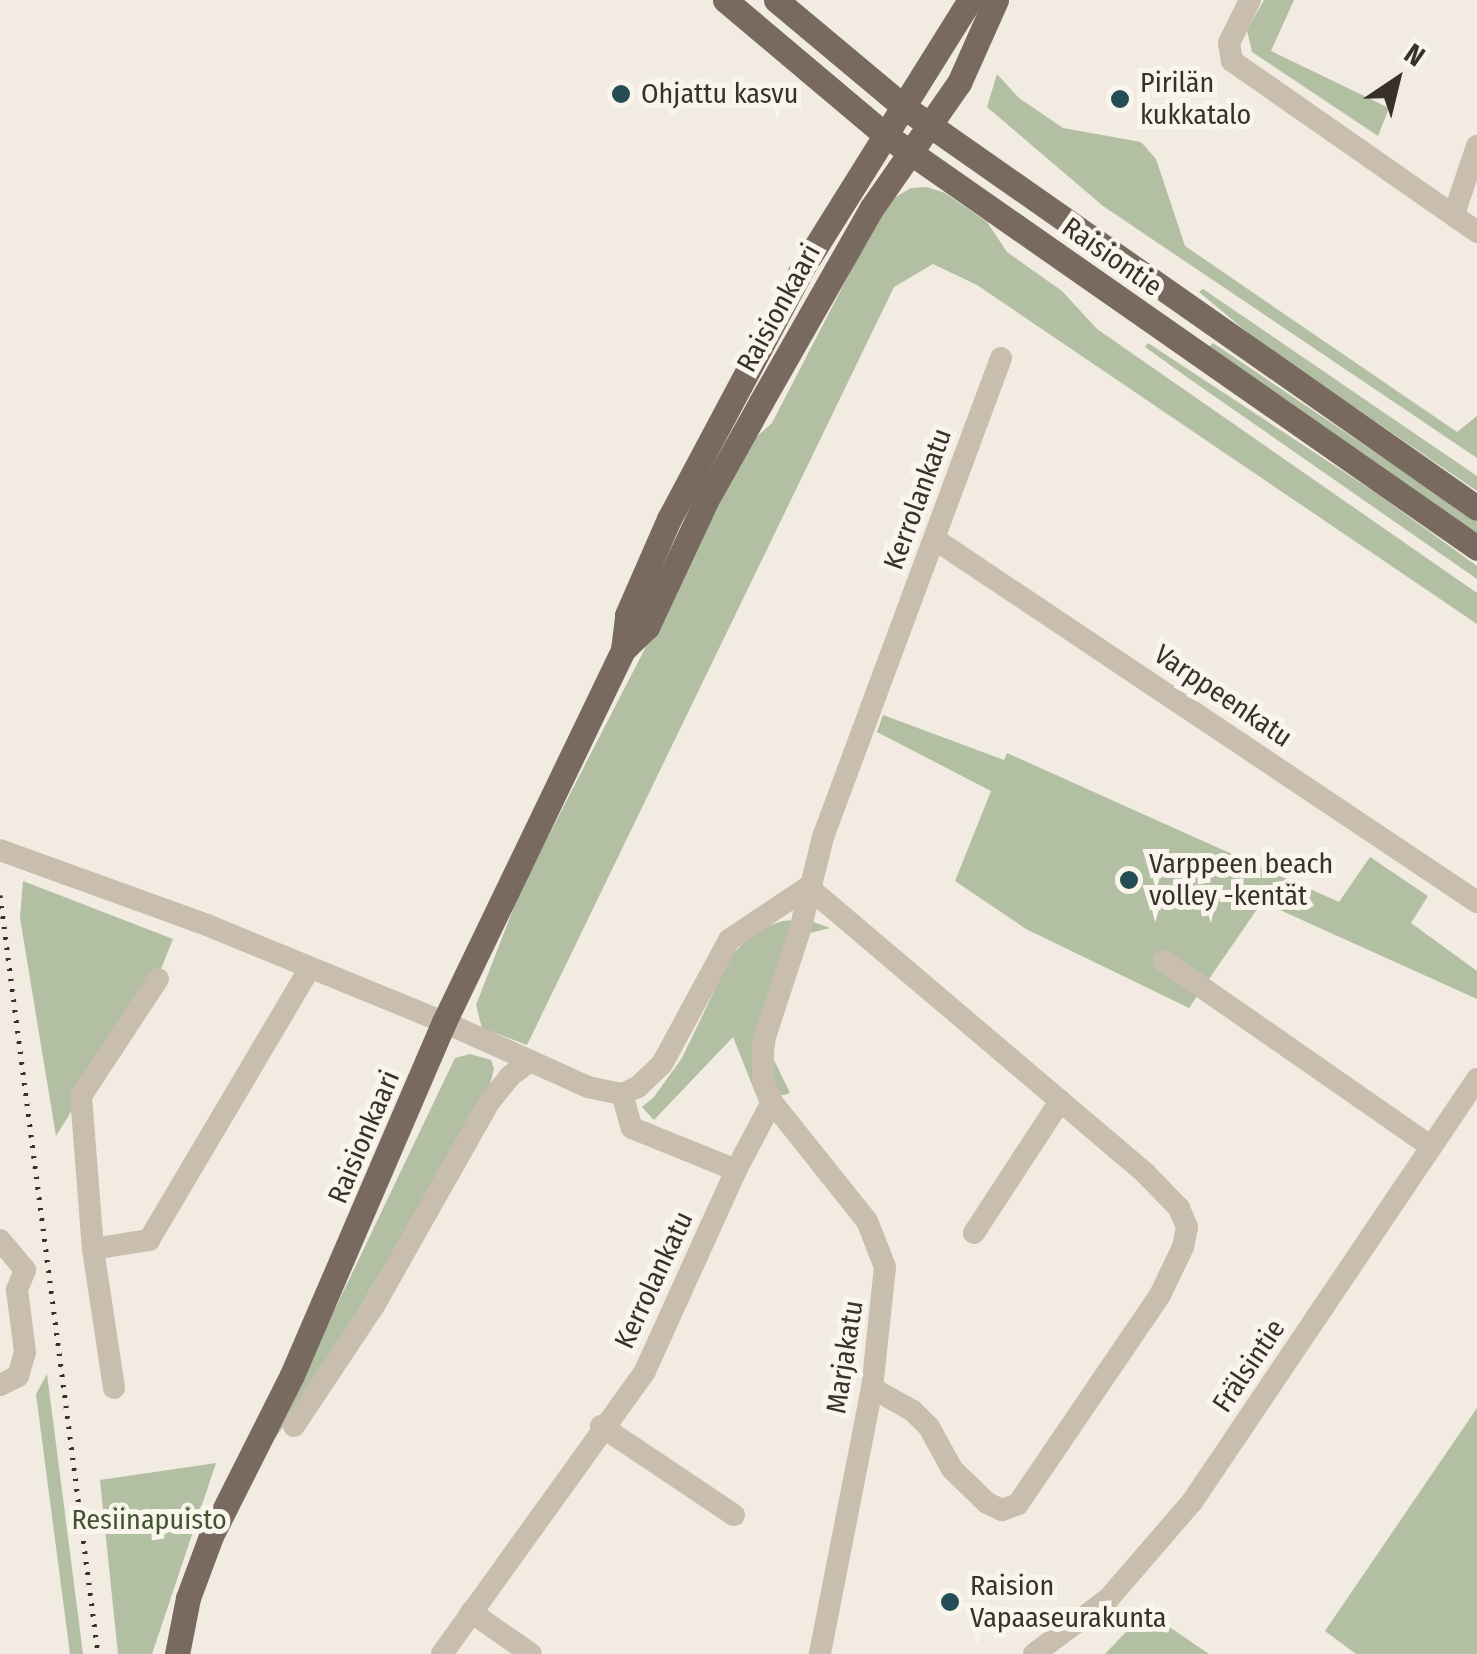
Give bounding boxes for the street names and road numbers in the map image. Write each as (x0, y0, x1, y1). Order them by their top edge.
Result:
street label: Raisiontie (1056, 210, 1168, 304)
street label: Raisionkaari (730, 238, 828, 378)
street label: Kerrolankatu (877, 424, 959, 574)
street label: Varppeenkatu (1148, 638, 1298, 754)
street label: Raisionkaari (321, 1066, 407, 1208)
street label: Kerrolankatu (608, 1206, 700, 1354)
street label: Marjakatu (819, 1298, 871, 1416)
street label: Frälsintie (1206, 1313, 1292, 1419)

